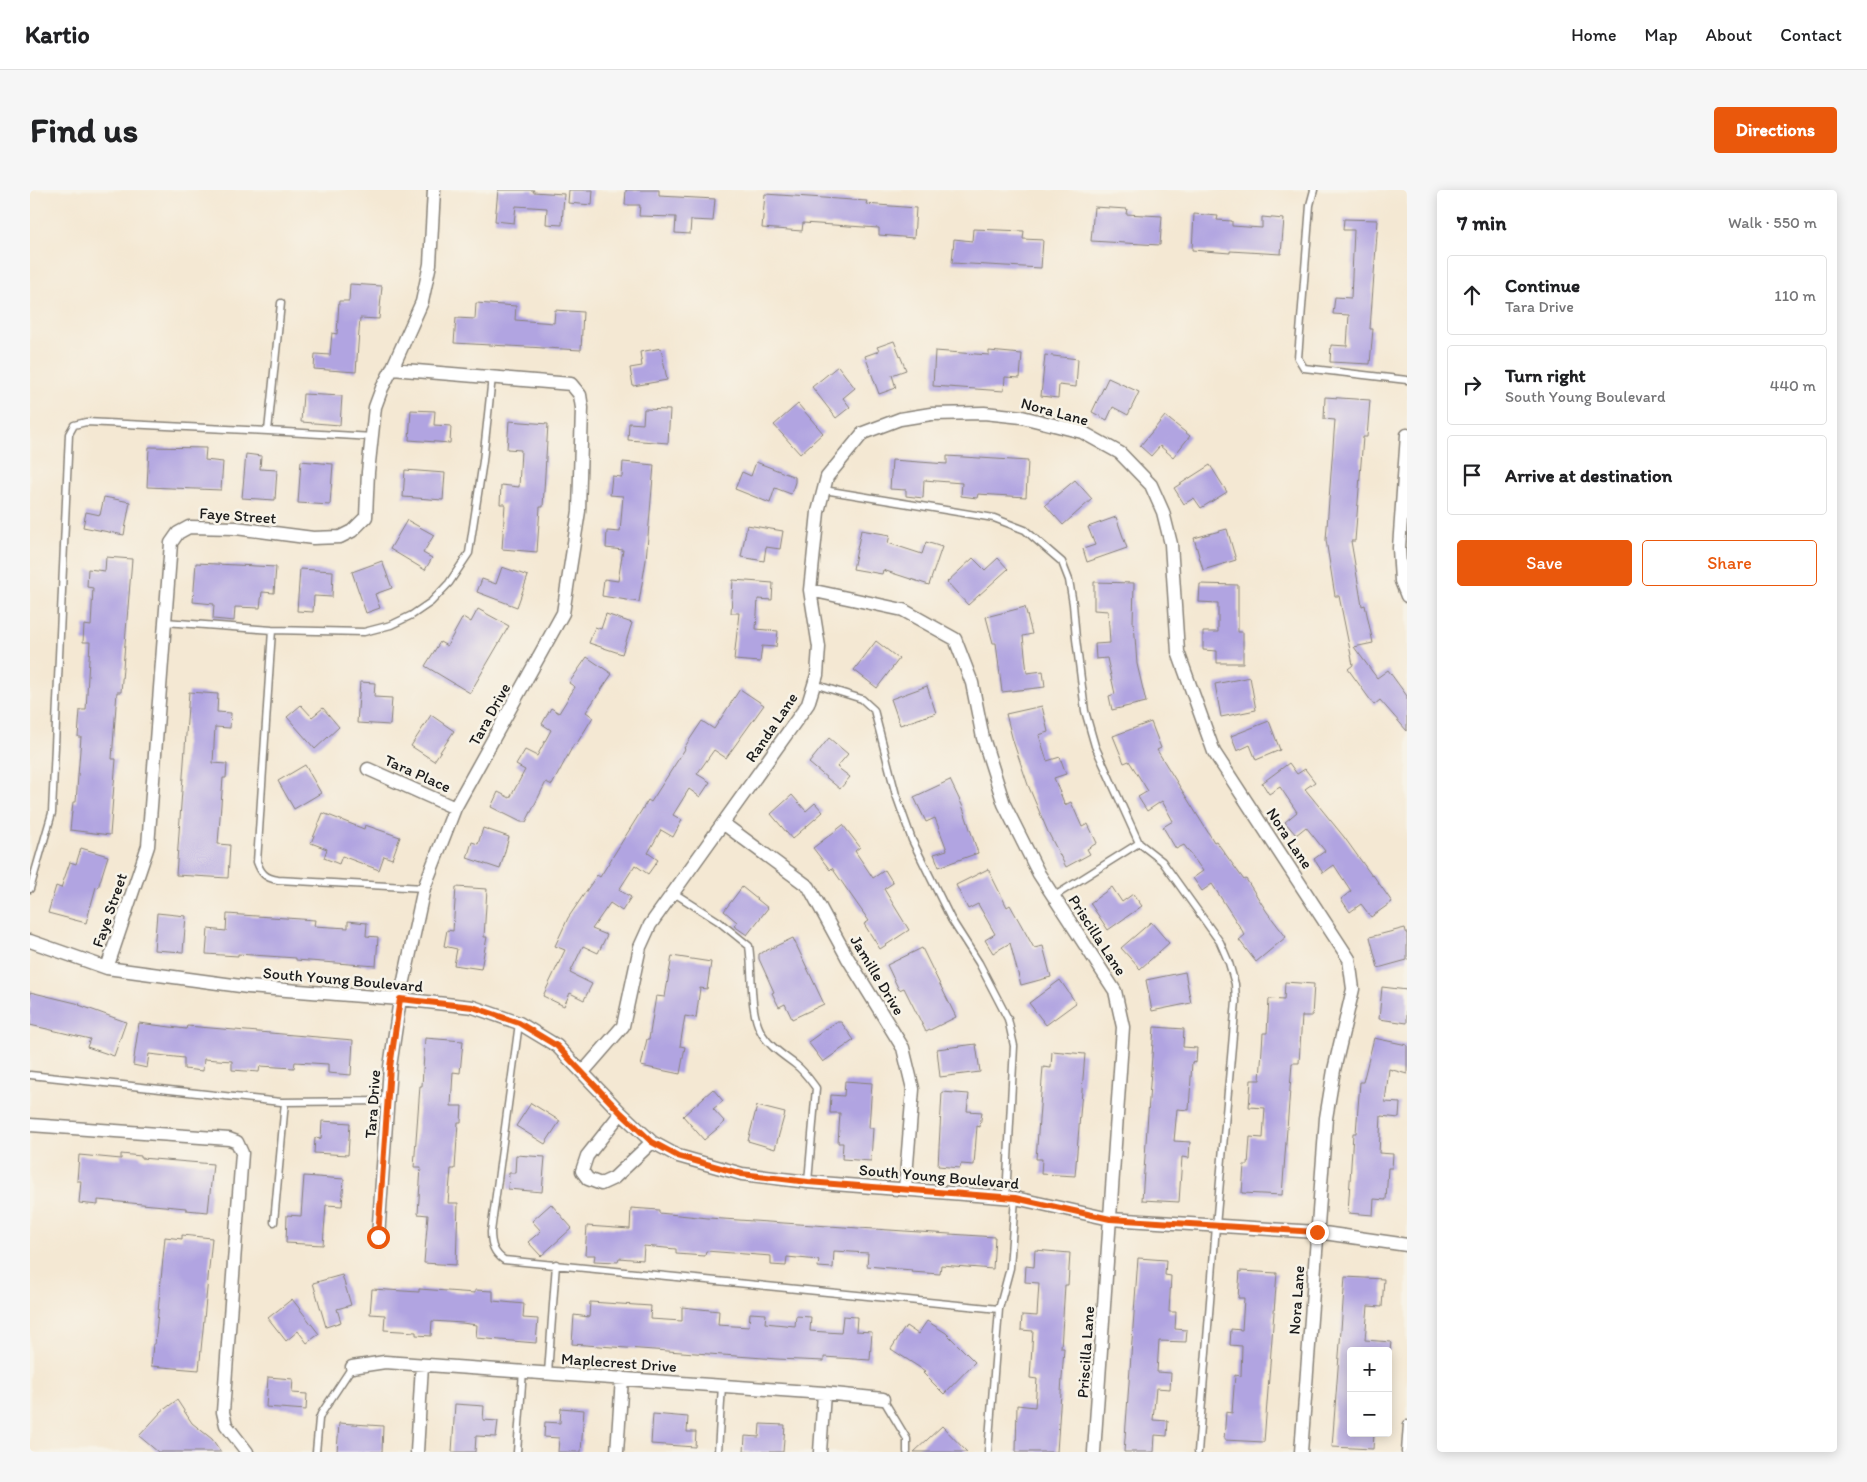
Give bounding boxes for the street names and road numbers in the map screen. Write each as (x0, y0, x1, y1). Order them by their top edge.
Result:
street label: Nora Lane (1019, 393, 1091, 430)
street label: Faye Street (199, 503, 277, 528)
street label: Tara Drive (464, 680, 514, 749)
street label: Randa Lane (741, 689, 802, 766)
street label: Tara Place (382, 750, 454, 797)
street label: Nora Lane (1262, 804, 1317, 872)
street label: Faye Street (88, 871, 131, 950)
street label: Priscilla Lane (1064, 891, 1131, 979)
street label: Jamille Drive (846, 932, 909, 1019)
street label: South Young Boulevard (262, 963, 424, 996)
street label: Tara Drive (361, 1069, 384, 1139)
street label: South Young Boulevard (858, 1160, 1020, 1193)
street label: Nora Lane (1285, 1265, 1308, 1335)
street label: Priscilla Lane (1073, 1305, 1098, 1399)
street label: Maplecrest Drive (561, 1349, 677, 1376)

